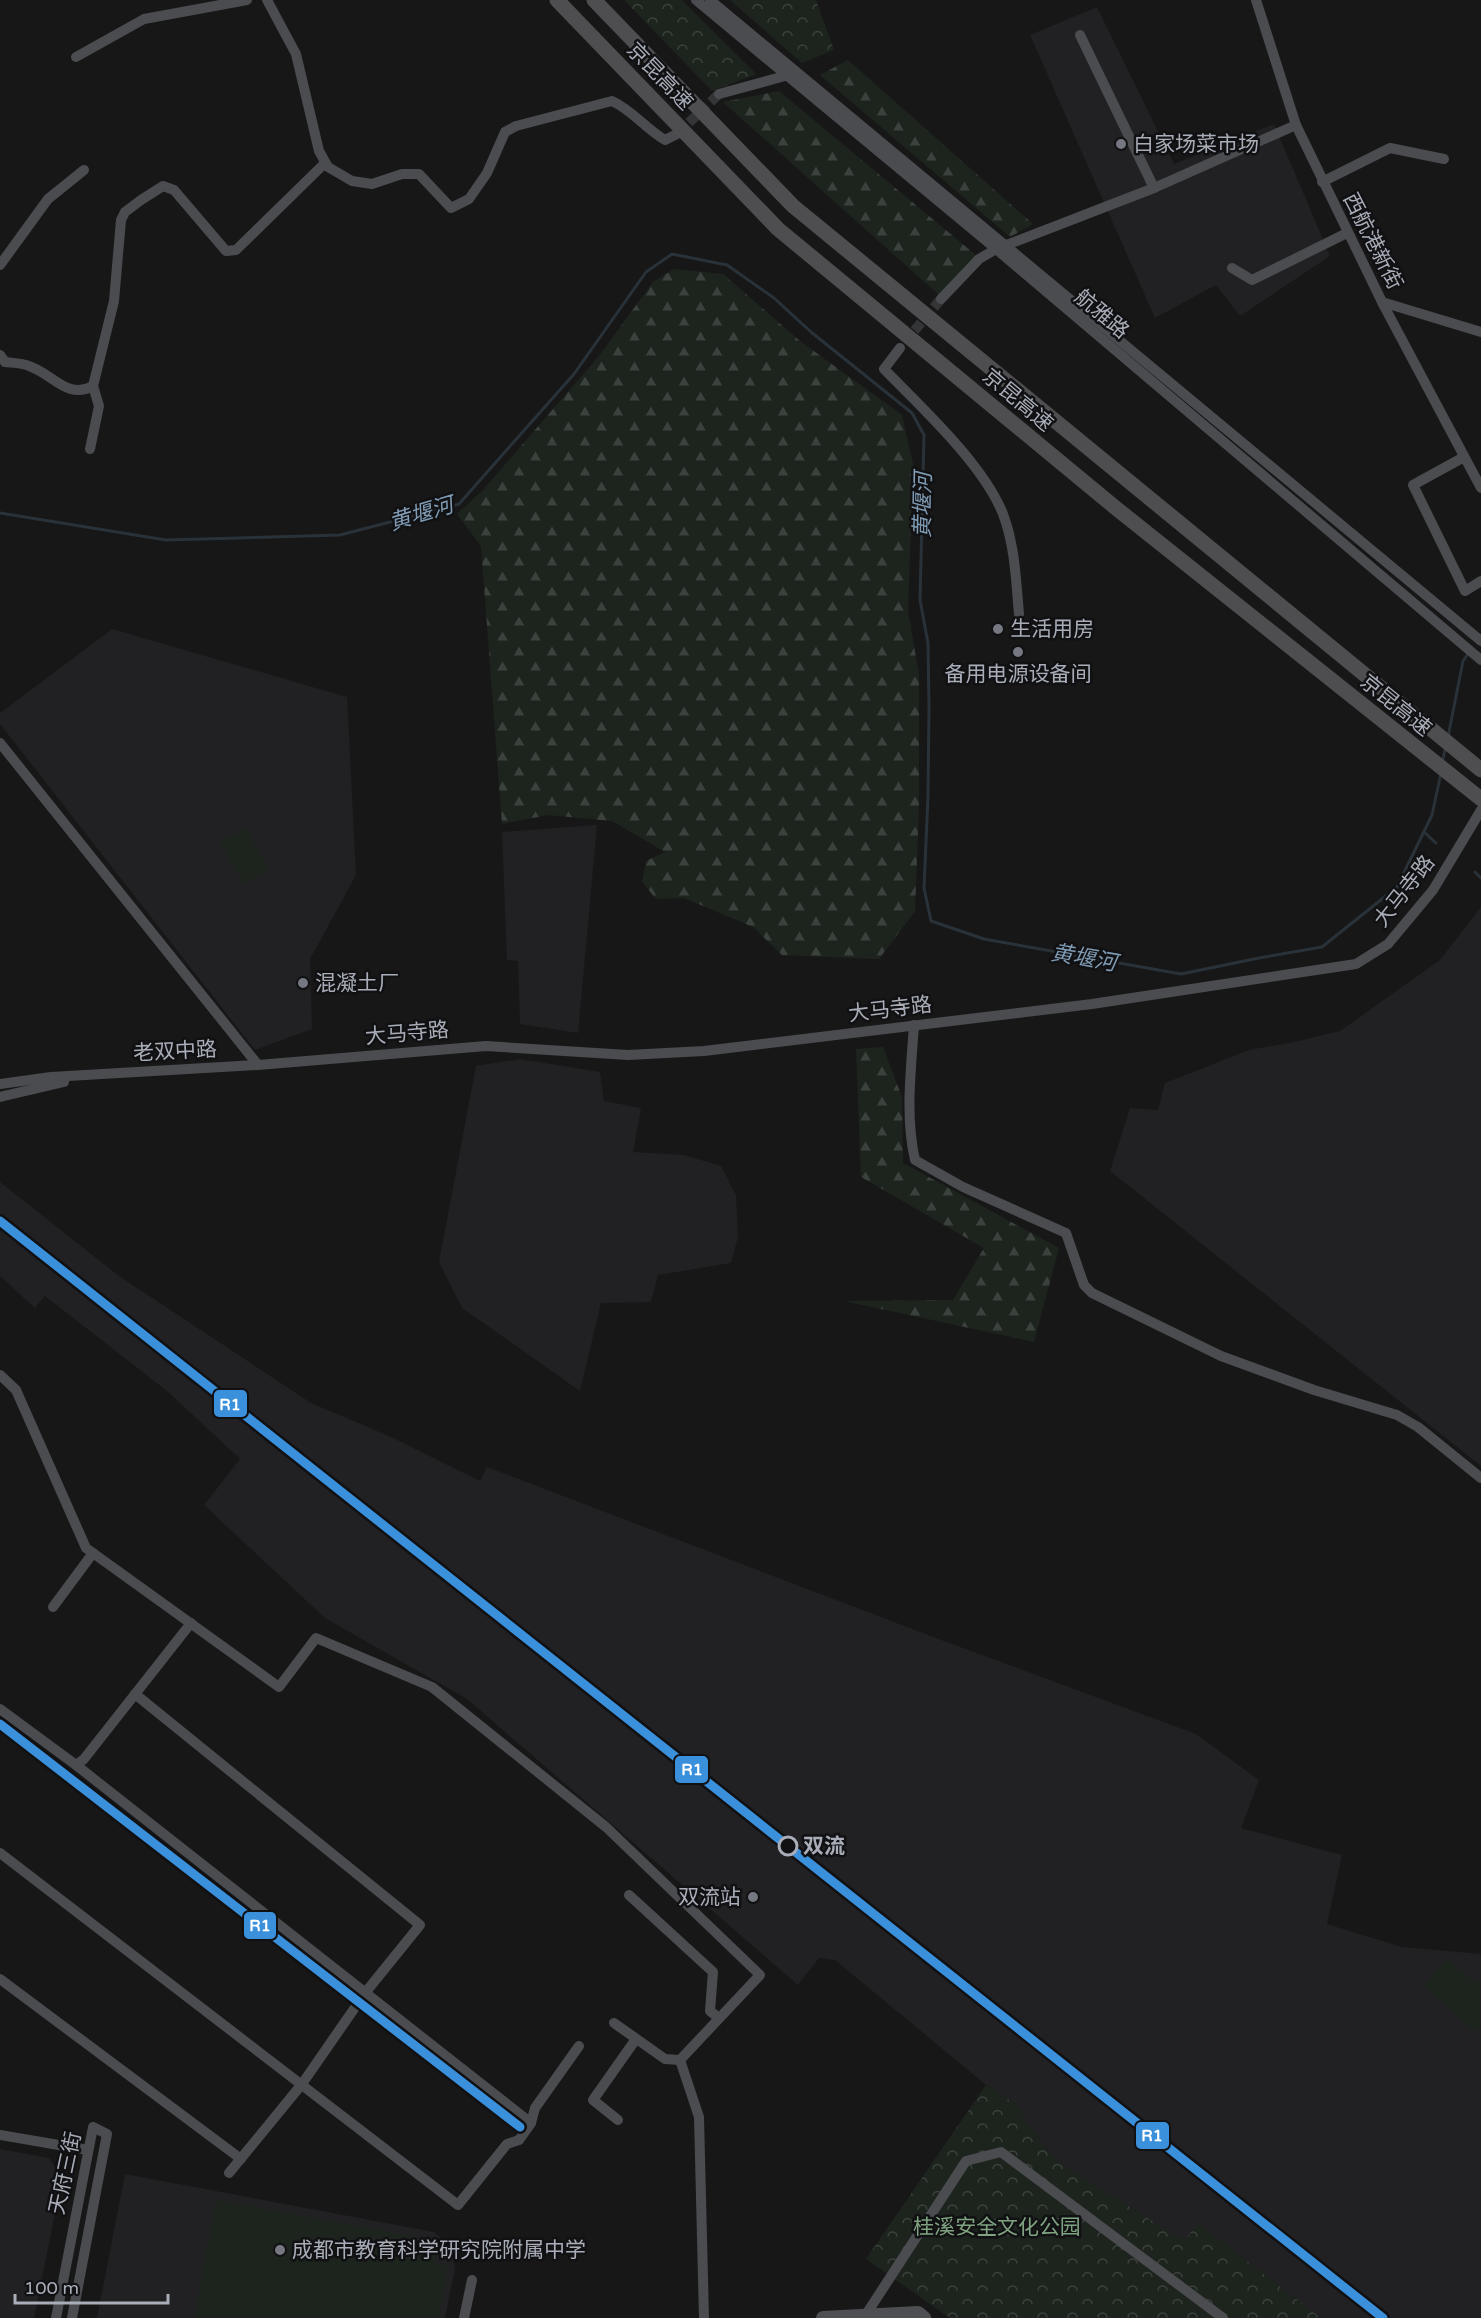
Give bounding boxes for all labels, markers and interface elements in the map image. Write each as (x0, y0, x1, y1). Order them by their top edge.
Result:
street label: 京昆高速 (621, 37, 698, 115)
place label: 白家场菜市场 (1133, 132, 1259, 157)
marker: 白家场菜市场 (1114, 137, 1128, 151)
street label: 西航港新街 (1338, 189, 1408, 294)
street label: 航雅路 (1070, 285, 1134, 344)
street label: 京昆高速 (977, 364, 1058, 437)
water label: 黄堰河 (909, 468, 937, 538)
water label: 黄堰河 (386, 491, 460, 536)
place label: 生活用房 (1010, 617, 1094, 642)
marker: 生活用房 (991, 622, 1005, 636)
marker: 备用电源设备间 (1011, 645, 1025, 659)
place label: 备用电源设备间 (945, 662, 1092, 687)
street label: 京昆高速 (1355, 669, 1436, 742)
street label: 大马寺路 (1369, 851, 1440, 932)
water label: 黄堰河 (1049, 939, 1123, 977)
place label: 混凝土厂 (315, 971, 399, 996)
marker: 混凝土厂 (296, 976, 310, 990)
street label: 大马寺路 (847, 992, 933, 1027)
street label: 大马寺路 (364, 1017, 450, 1050)
street label: 老双中路 (132, 1037, 218, 1066)
line badge: R1 (213, 1389, 248, 1418)
text: R1 (219, 1395, 241, 1415)
line badge: R1 (674, 1755, 709, 1784)
text: R1 (681, 1760, 703, 1780)
place label: 双流 (803, 1834, 845, 1859)
marker: 双流 (778, 1836, 798, 1856)
place label: 双流站 (678, 1885, 741, 1910)
marker: 双流站 (746, 1890, 760, 1904)
line badge: R1 (243, 1911, 277, 1940)
text: R1 (249, 1916, 271, 1936)
line badge: R1 (1135, 2121, 1170, 2150)
text: R1 (1141, 2126, 1163, 2146)
street label: 天府三街 (45, 2129, 86, 2217)
park label: 桂溪安全文化公园 (913, 2215, 1081, 2240)
place label: 成都市教育科学研究院附属中学 (292, 2238, 586, 2263)
marker: 成都市教育科学研究院附属中学 (273, 2243, 287, 2257)
scale bar (15, 2267, 168, 2305)
text: 100 m (24, 2277, 79, 2299)

